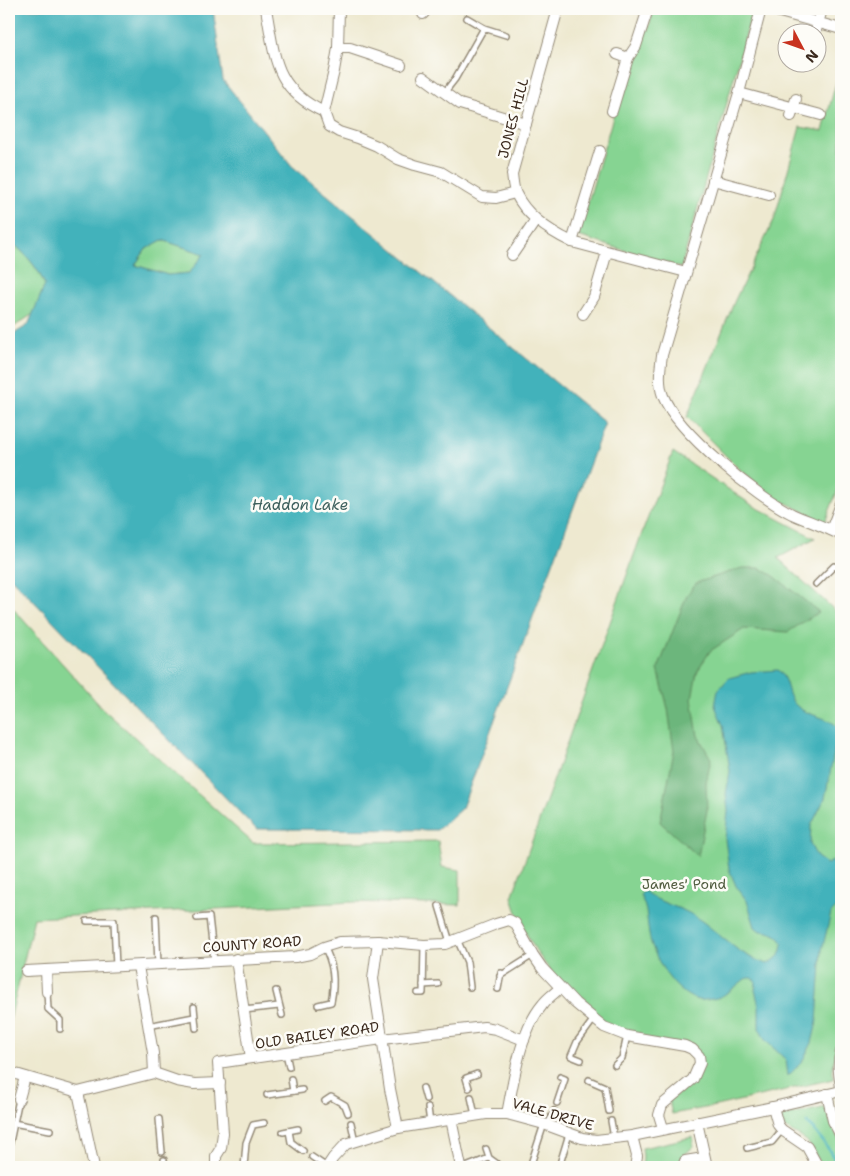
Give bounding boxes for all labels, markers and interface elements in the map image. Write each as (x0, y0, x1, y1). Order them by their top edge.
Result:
north arrow (778, 22, 828, 72)
text: N (801, 46, 822, 67)
street label: JONES HILL (494, 76, 532, 160)
water label: Haddon Lake (252, 495, 348, 515)
park label: James' Pond (642, 875, 726, 893)
street label: COUNTY ROAD (202, 932, 302, 956)
street label: OLD BAILEY ROAD (254, 1017, 380, 1053)
street label: VALE DRIVE (510, 1094, 596, 1134)

